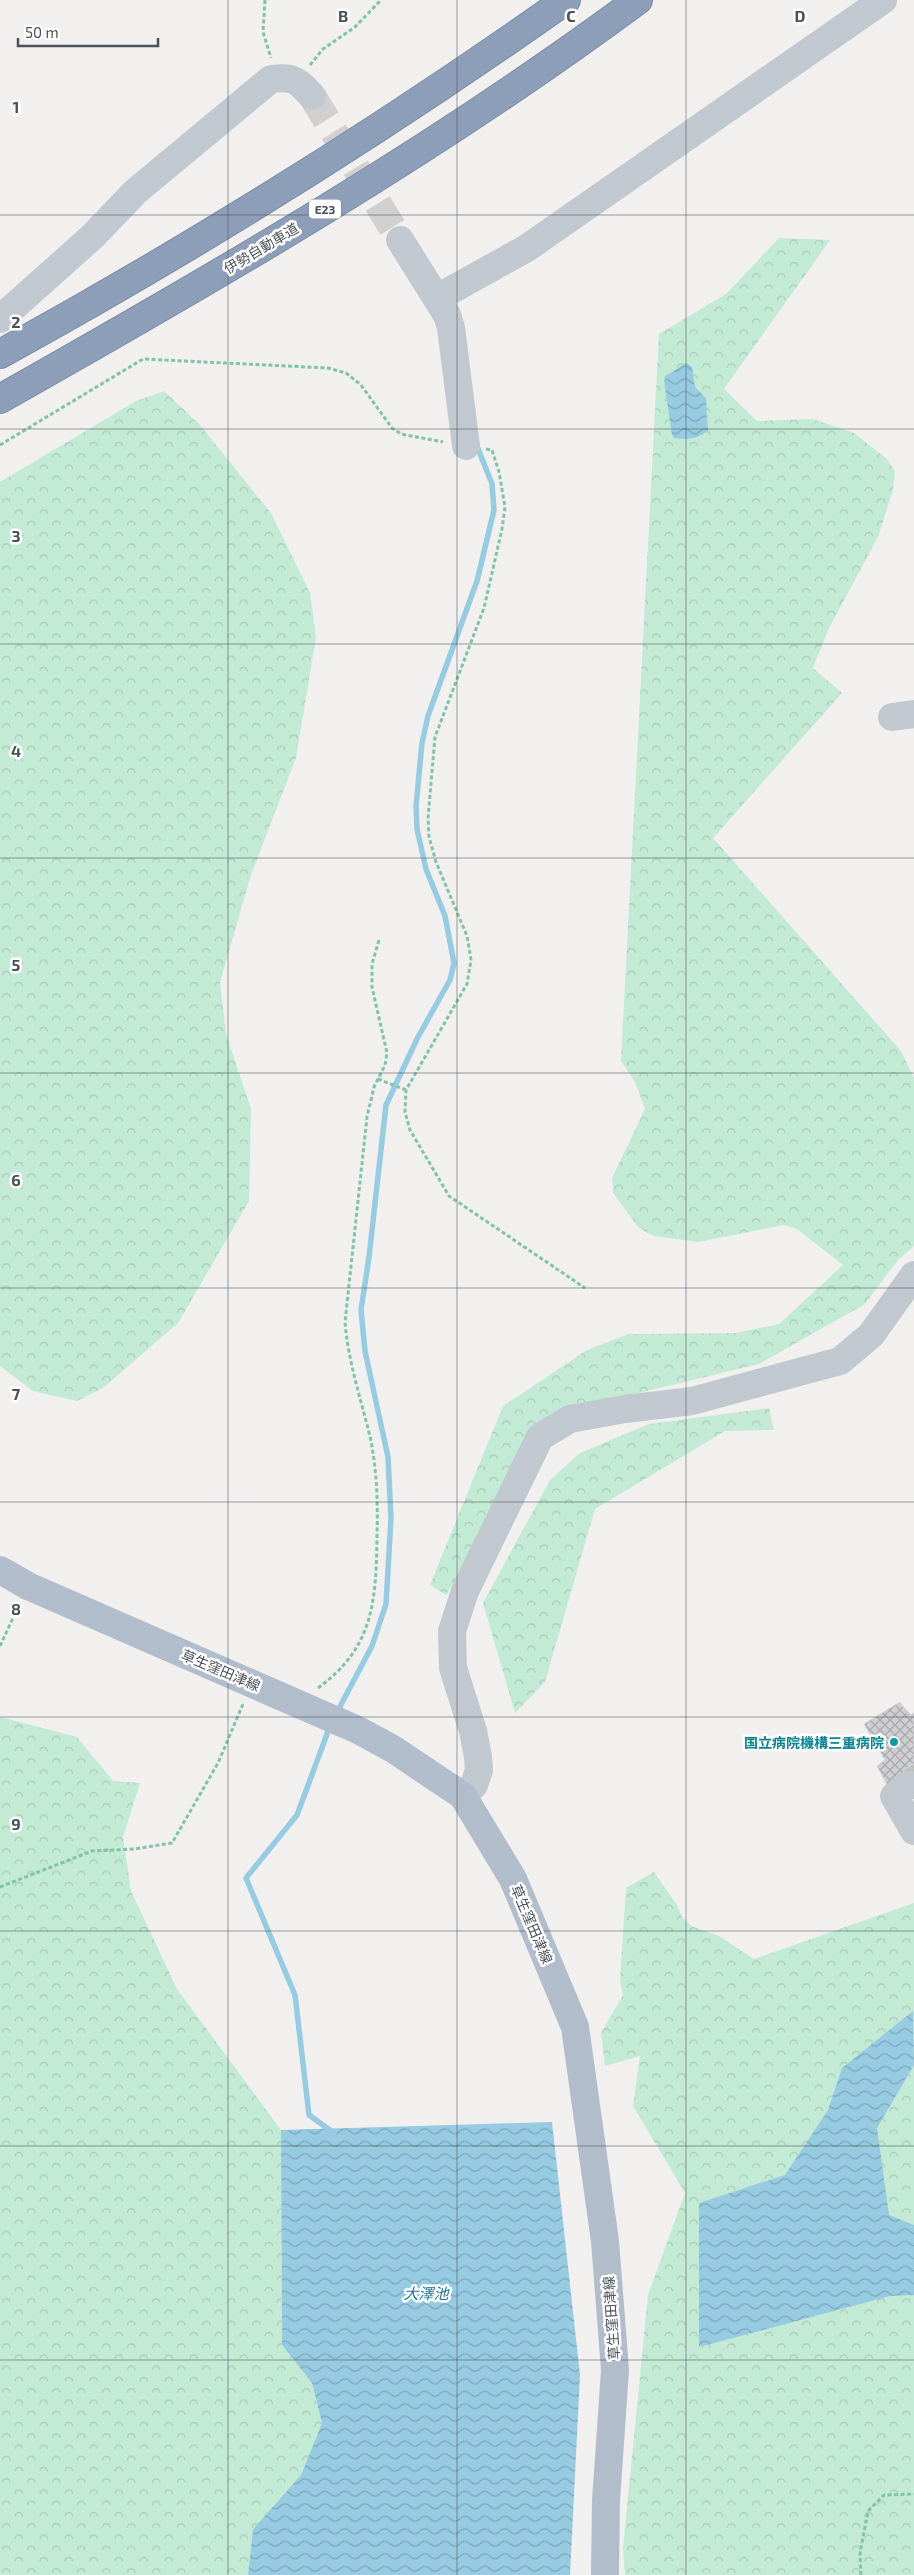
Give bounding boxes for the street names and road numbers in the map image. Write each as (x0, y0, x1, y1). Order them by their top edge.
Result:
road number: E23 (309, 200, 341, 218)
street label: 伊勢自動車道 (221, 219, 301, 277)
street label: 草生窪田津線 (179, 1646, 263, 1694)
street label: 草生窪田津線 (508, 1882, 556, 1966)
street label: 草生窪田津線 (600, 2276, 622, 2360)

